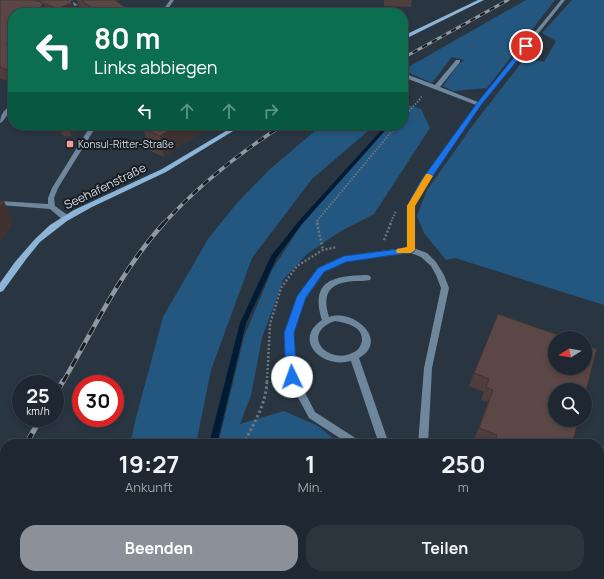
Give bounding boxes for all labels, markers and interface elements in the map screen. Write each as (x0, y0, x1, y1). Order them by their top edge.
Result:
text: 80 m (94, 19, 160, 57)
icon: left (28, 24, 80, 76)
pin (509, 29, 543, 63)
icon: arrive (515, 35, 537, 57)
text: Links abbiegen (94, 55, 218, 79)
icon: left (134, 100, 156, 122)
icon: ahead (176, 100, 198, 122)
icon: ahead (218, 100, 240, 122)
icon: right (260, 100, 282, 122)
place label: Konsul-Ritter-Straße (78, 137, 174, 151)
marker: Konsul-Ritter-Straße (65, 139, 75, 149)
street label: Seehafenstraße (61, 159, 149, 213)
north arrow (548, 331, 592, 375)
map controls (548, 331, 592, 427)
position arrow (271, 356, 313, 398)
speed limit sign: 30 (72, 375, 124, 427)
text: 25 (26, 382, 50, 409)
button: search (548, 383, 592, 427)
text: km/h (26, 404, 50, 418)
text: 19:27 (119, 447, 179, 480)
text: 1 (305, 447, 316, 480)
text: 250 (441, 447, 485, 480)
text: Ankunft (125, 478, 173, 496)
text: Min. (298, 478, 323, 496)
text: m (458, 478, 469, 496)
button: Beenden (20, 525, 298, 571)
button: Teilen (306, 525, 584, 571)

